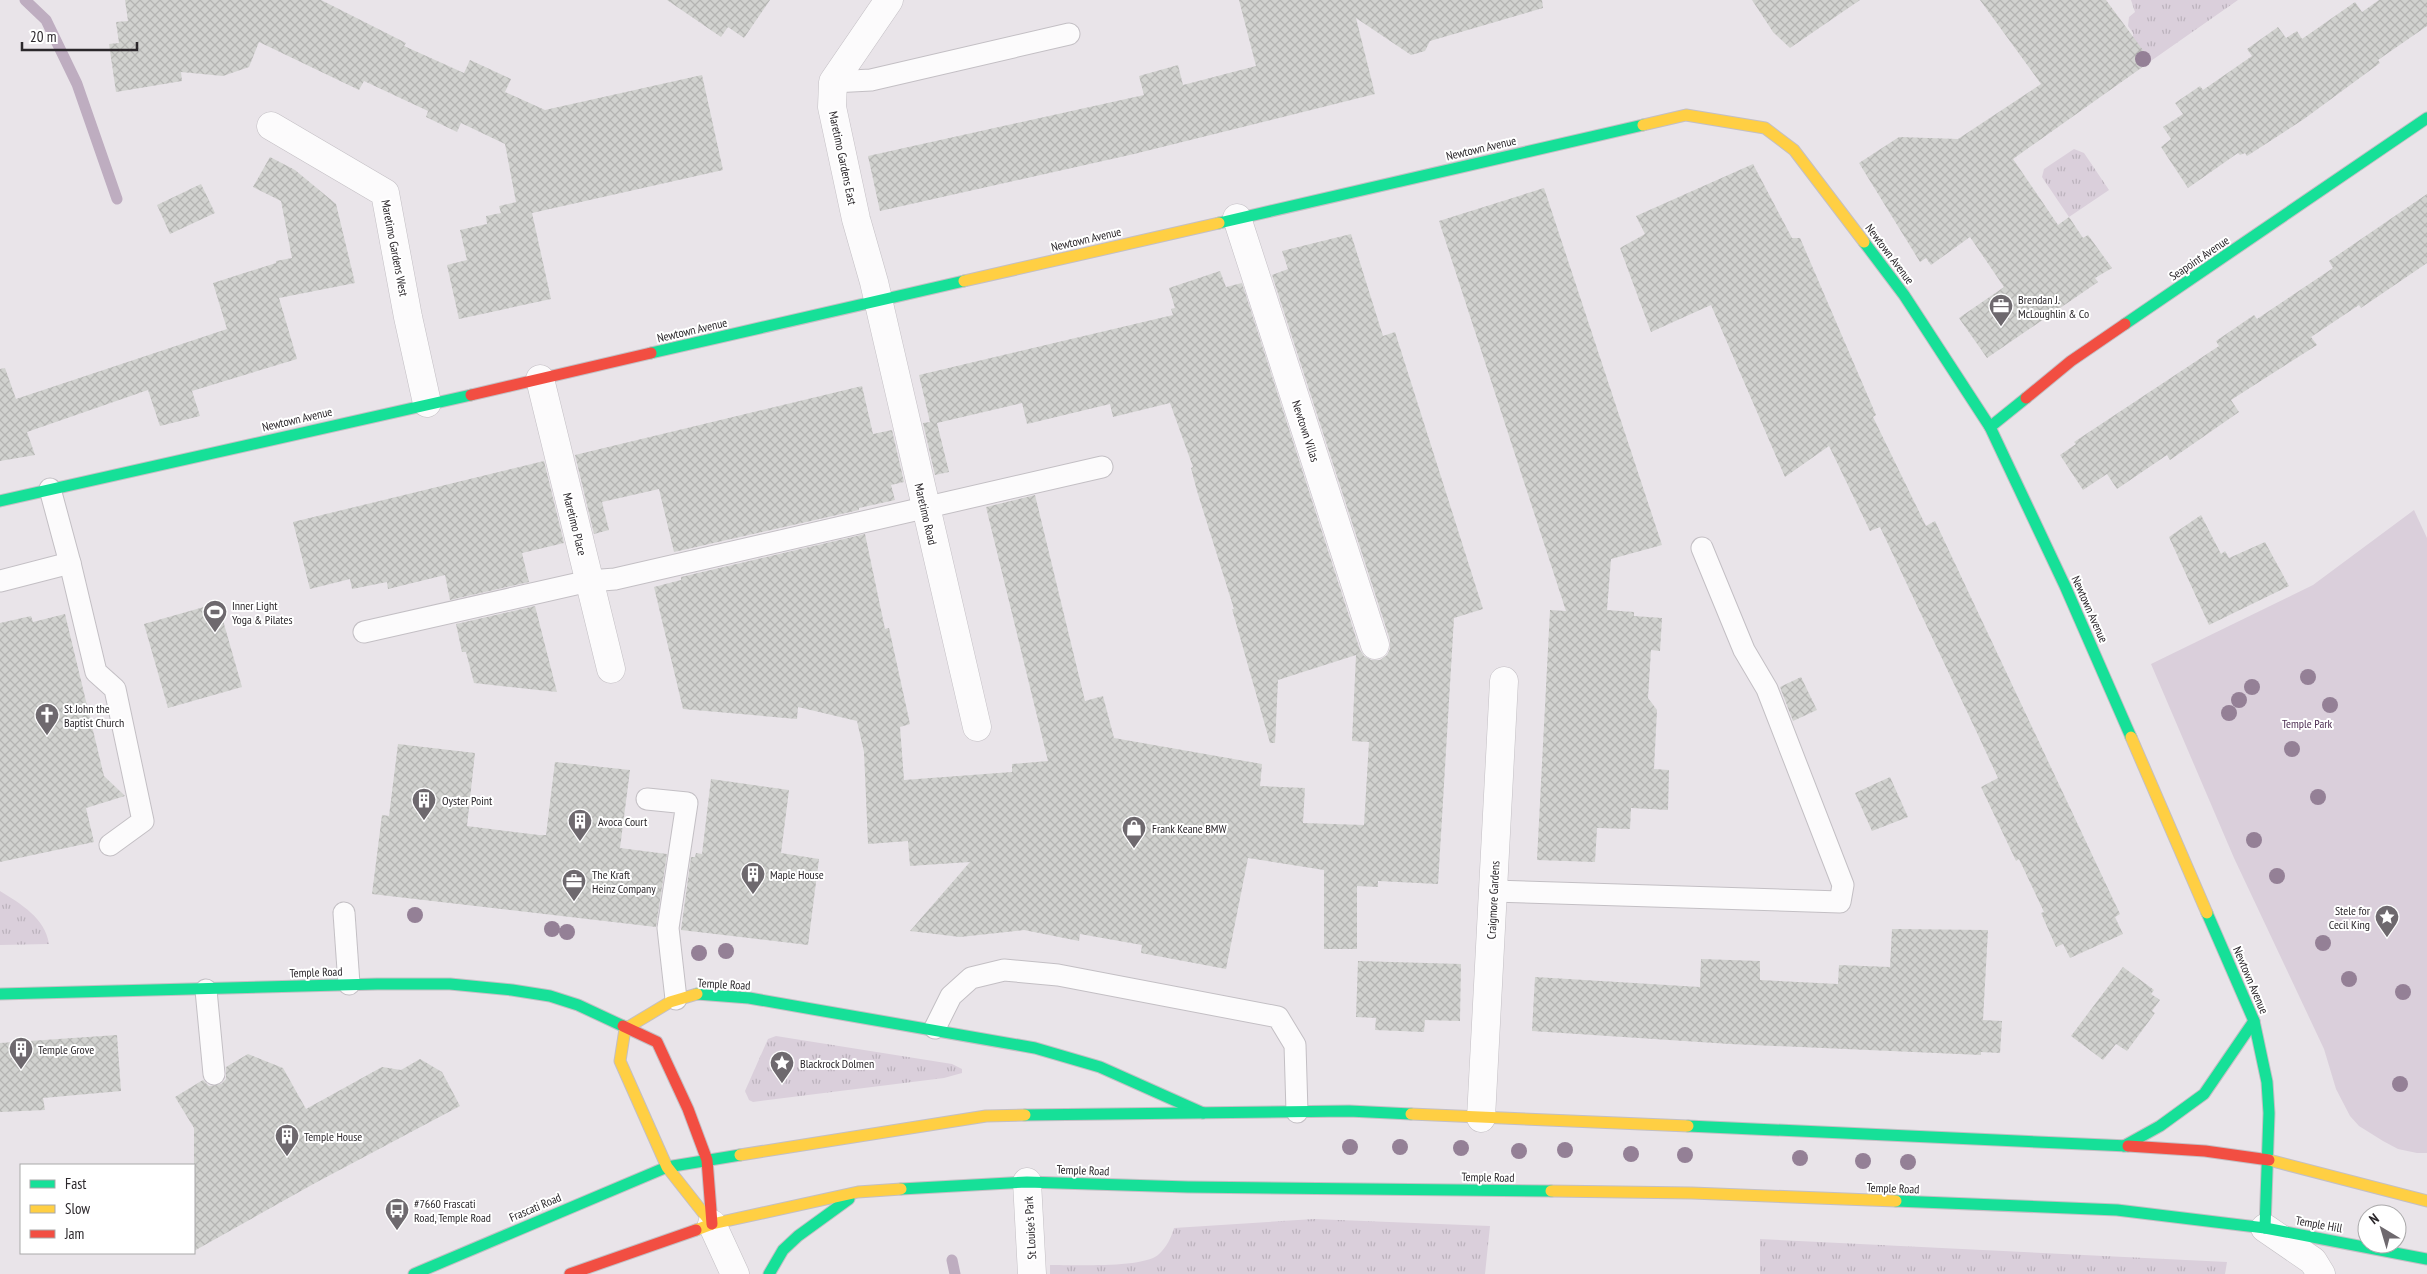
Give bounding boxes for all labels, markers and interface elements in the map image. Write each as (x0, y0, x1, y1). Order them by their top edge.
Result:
scale bar (22, 20, 138, 52)
text: 20 m (30, 27, 56, 46)
street label: Maretimo Gardens East (826, 110, 860, 207)
street label: Newtown Avenue (1444, 133, 1518, 163)
street label: Maretimo Gardens West (378, 199, 412, 298)
street label: Newtown Avenue (1862, 221, 1918, 287)
street label: Newtown Avenue (1049, 224, 1123, 254)
street label: Seapoint Avenue (2166, 232, 2232, 284)
place label: Brendan J. McLoughlin & Co (2018, 292, 2089, 321)
office icon: Brendan J. McLoughlin & Co (1988, 293, 2014, 327)
street label: Newtown Avenue (655, 315, 729, 345)
street label: Newtown Villas (1289, 398, 1323, 464)
street label: Newtown Avenue (260, 404, 334, 434)
street label: Maretimo Road (912, 482, 940, 546)
street label: Maretimo Place (560, 491, 590, 557)
street label: Newtown Avenue (2069, 573, 2111, 645)
place label: Inner Light Yoga & Pilates (232, 598, 293, 627)
sports icon: Inner Light Yoga & Pilates (202, 599, 228, 633)
place label: St John the Baptist Church (64, 701, 124, 730)
church icon: St John the Baptist Church (34, 702, 60, 736)
park label: Temple Park (2282, 716, 2332, 731)
building icon: Oyster Point (411, 787, 437, 821)
place label: Oyster Point (442, 793, 493, 808)
building icon: Avoca Court (567, 808, 593, 842)
place label: Avoca Court (598, 814, 648, 829)
shop icon: Frank Keane BMW (1121, 815, 1147, 849)
place label: Frank Keane BMW (1152, 821, 1227, 836)
street label: Craigmore Gardens (1483, 860, 1503, 940)
building icon: Maple House (740, 861, 766, 895)
place label: The Kraft Heinz Company (592, 867, 656, 896)
place label: Maple House (770, 867, 824, 882)
office icon: The Kraft Heinz Company (561, 868, 587, 902)
place label: Stele for Cecil King (2329, 903, 2371, 932)
place icon: Stele for Cecil King (2374, 904, 2400, 938)
street label: Newtown Avenue (2230, 944, 2272, 1016)
street label: Temple Road (289, 964, 343, 980)
street label: Temple Road (697, 975, 751, 993)
building icon: Temple Grove (8, 1036, 34, 1070)
place label: Temple Grove (38, 1042, 94, 1057)
place icon: Blackrock Dolmen (769, 1050, 795, 1084)
place label: Blackrock Dolmen (800, 1056, 874, 1071)
building icon: Temple House (274, 1123, 300, 1157)
place label: Temple House (304, 1129, 362, 1144)
street label: Temple Road (1056, 1162, 1110, 1178)
legend (20, 1164, 195, 1254)
street label: Temple Road (1461, 1169, 1515, 1185)
text: Fast (65, 1174, 86, 1193)
street label: Temple Road (1866, 1180, 1920, 1196)
street label: Frascati Road (507, 1189, 563, 1225)
place label: #7660 Frascati Road, Temple Road (414, 1196, 491, 1225)
street label: St Louise's Park (1021, 1196, 1039, 1260)
bus stop icon: #7660 Frascati Road, Temple Road (384, 1197, 410, 1231)
text: Slow (65, 1199, 90, 1218)
north arrow (2357, 1204, 2407, 1254)
text: N (2365, 1209, 2383, 1228)
street label: Temple Hill (2295, 1213, 2344, 1236)
text: Jam (64, 1224, 84, 1243)

